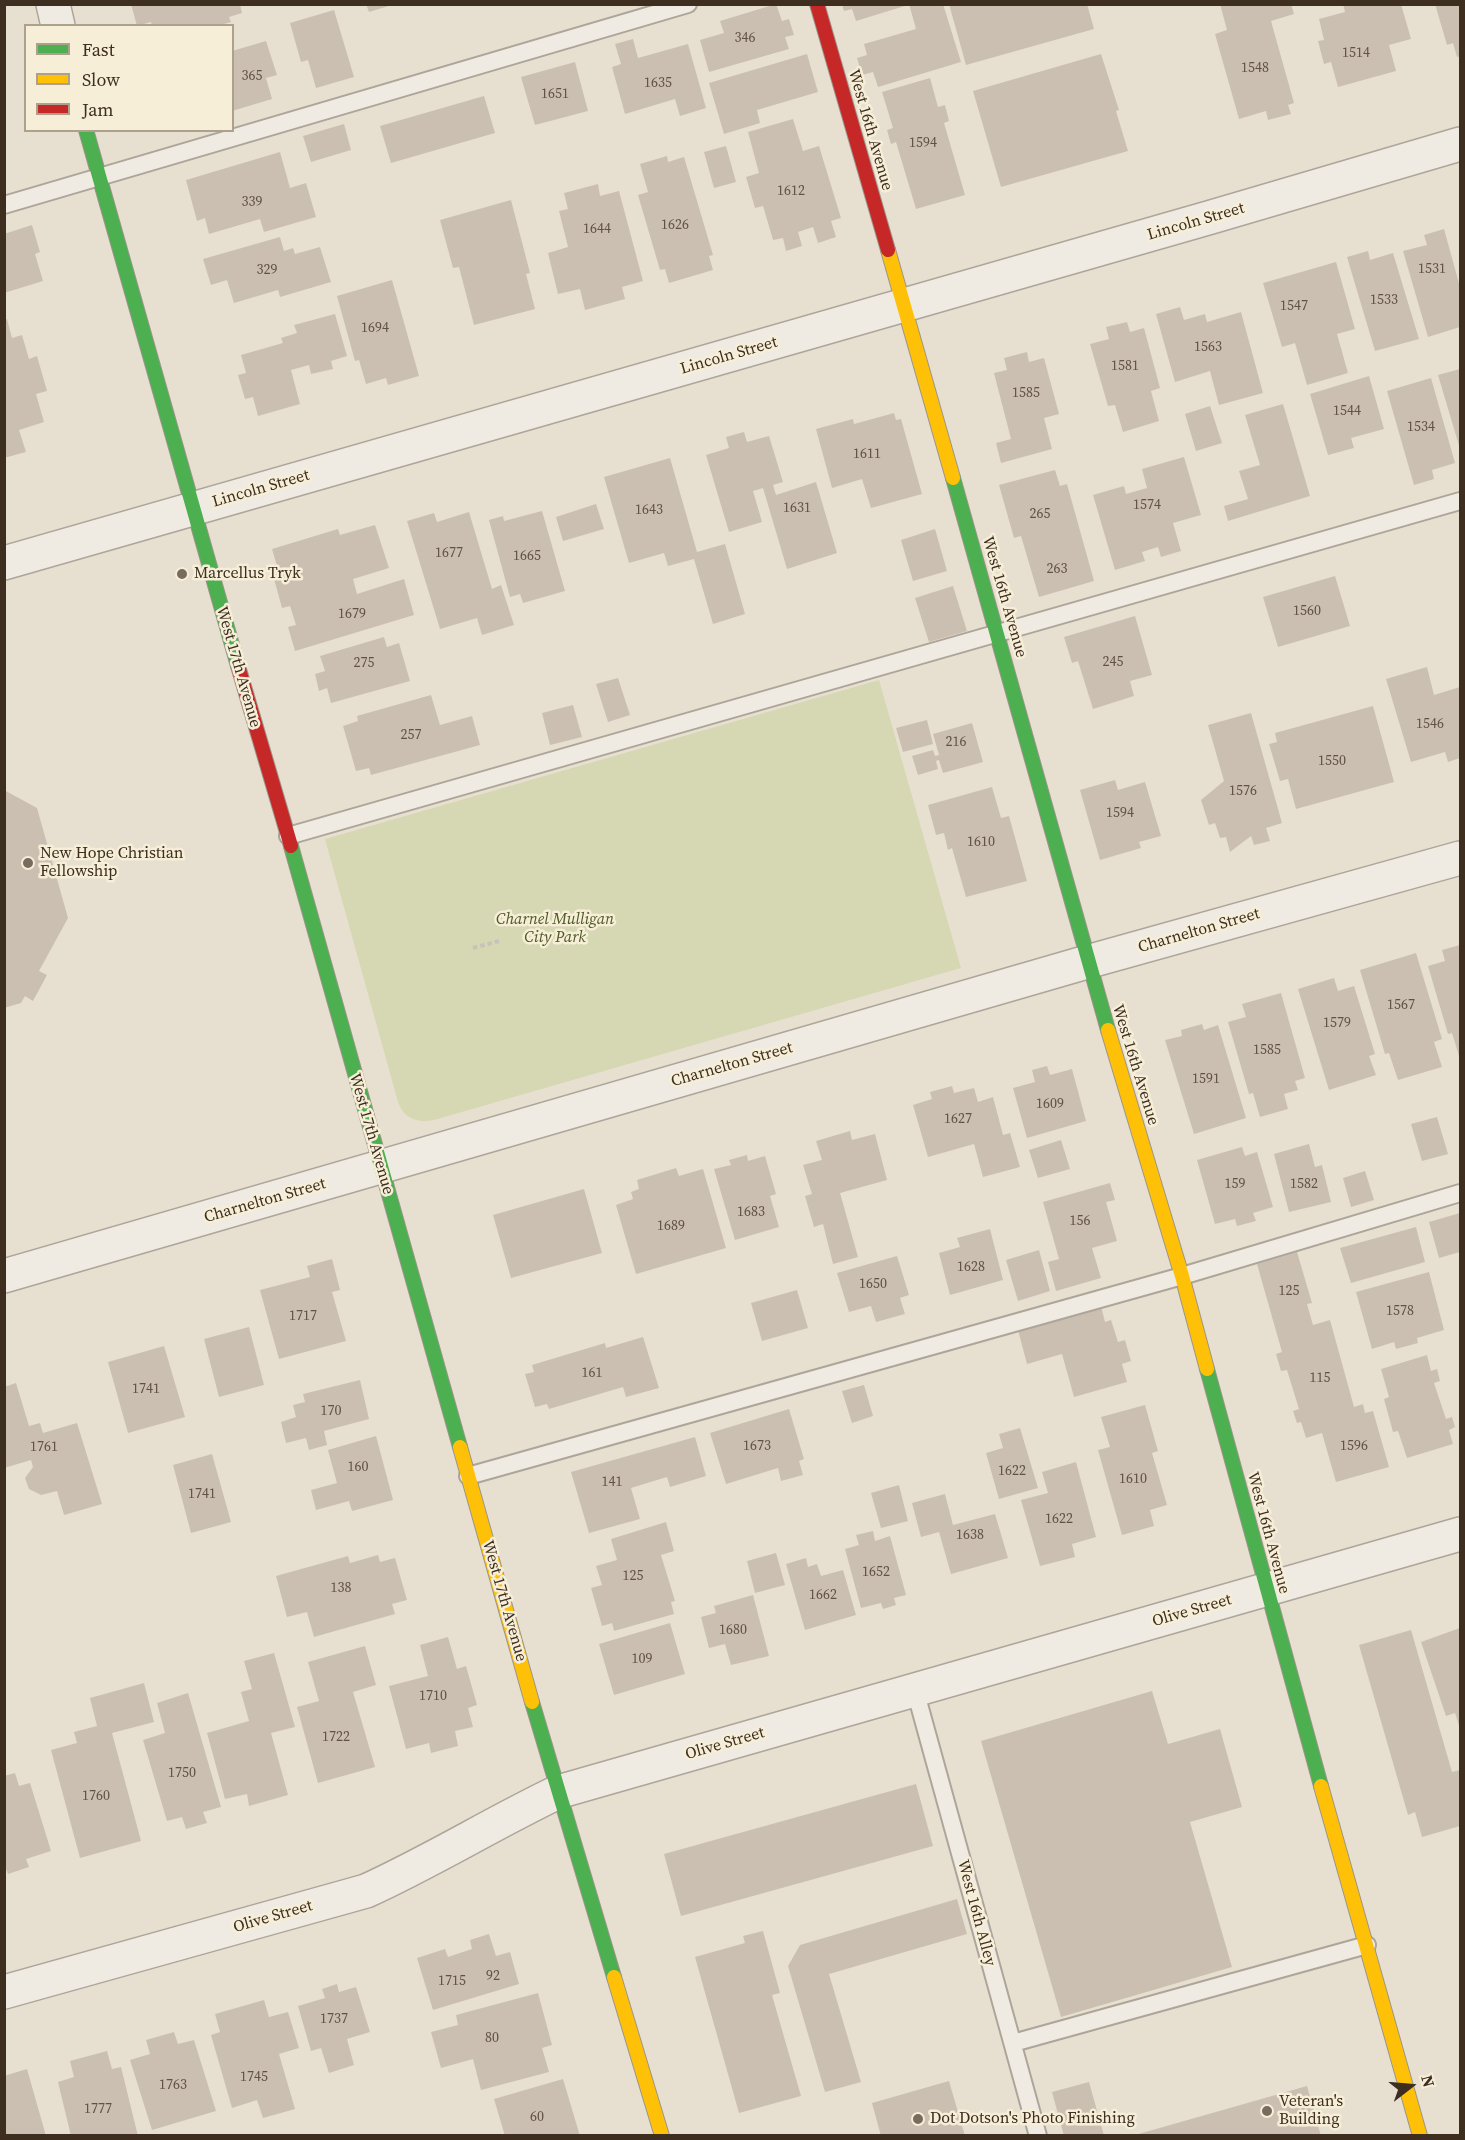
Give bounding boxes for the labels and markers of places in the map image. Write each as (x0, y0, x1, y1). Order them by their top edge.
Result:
place label: Marcellus Tryk (194, 564, 301, 584)
marker: Marcellus Tryk (175, 567, 189, 581)
place label: New Hope Christian Fellowship (40, 844, 184, 882)
marker: New Hope Christian Fellowship (21, 856, 35, 870)
place label: Veteran's Building (1279, 2092, 1343, 2130)
marker: Veteran's Building (1260, 2104, 1274, 2118)
place label: Dot Dotson's Photo Finishing (930, 2109, 1135, 2129)
marker: Dot Dotson's Photo Finishing (911, 2112, 925, 2126)

